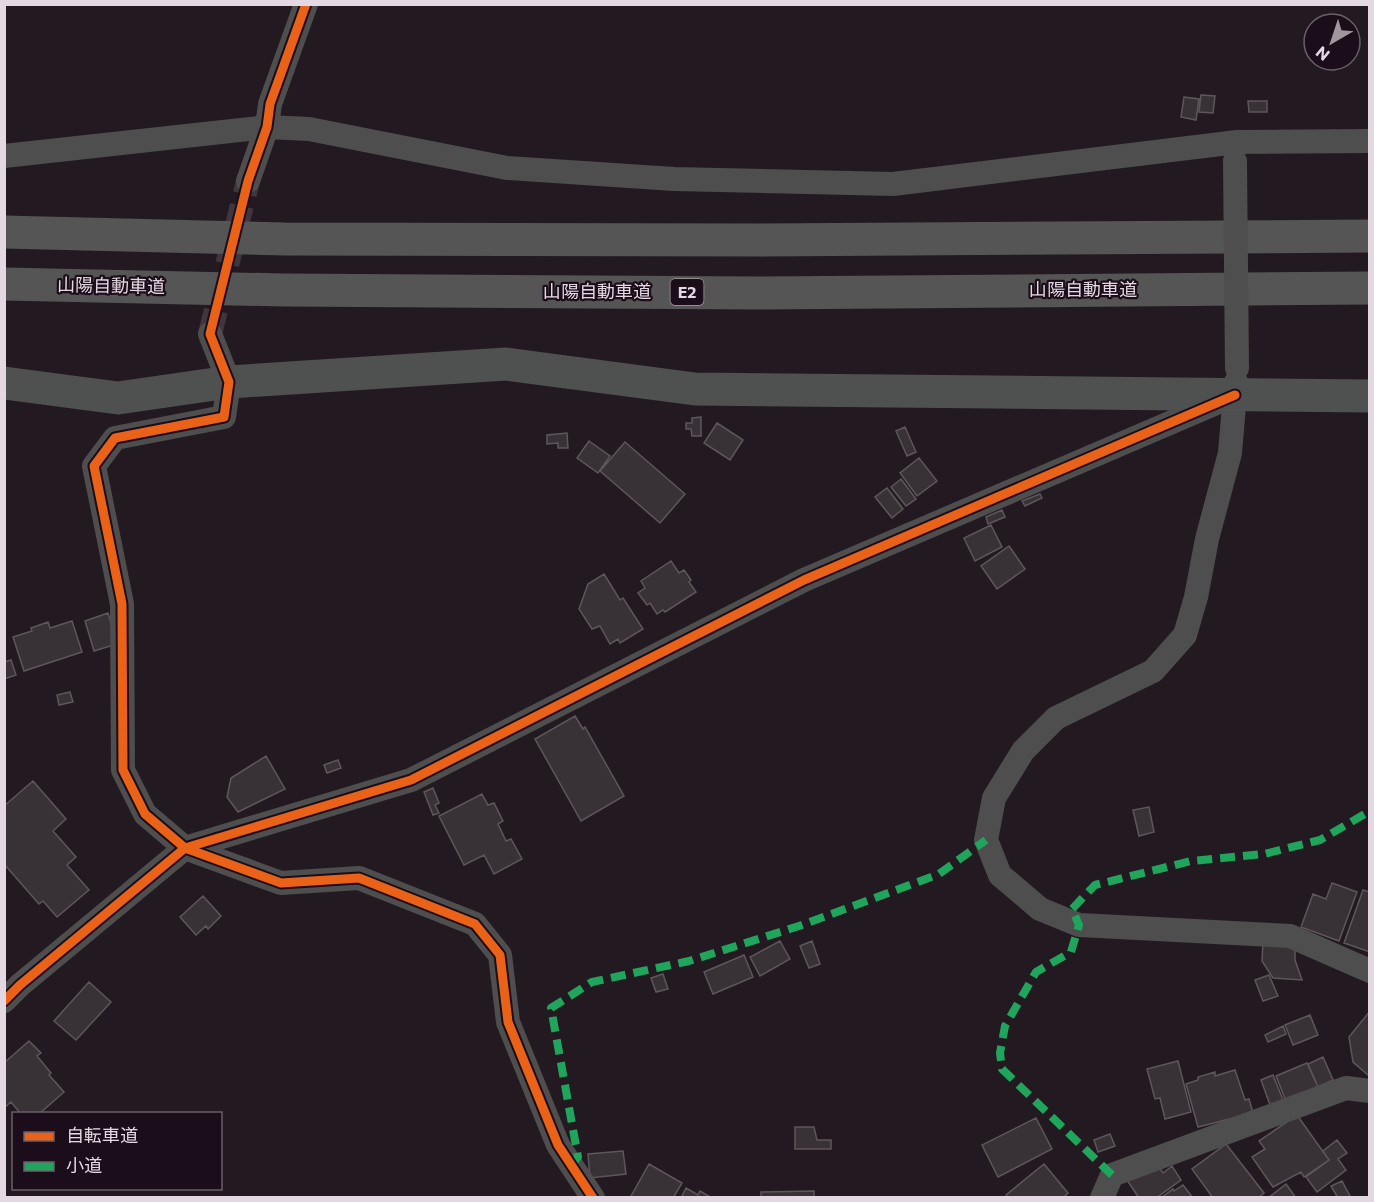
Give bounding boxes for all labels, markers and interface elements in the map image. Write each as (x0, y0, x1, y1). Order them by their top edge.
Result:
north arrow (1302, 12, 1362, 72)
text: N (1312, 43, 1333, 65)
street label: 山陽自動車道 (57, 273, 165, 297)
street label: 山陽自動車道 (1029, 278, 1137, 300)
road number: E2 (670, 279, 704, 305)
street label: 山陽自動車道 (543, 280, 651, 302)
legend (12, 1112, 222, 1190)
text: 自転車道 (66, 1124, 138, 1146)
text: 小道 (66, 1154, 102, 1176)

